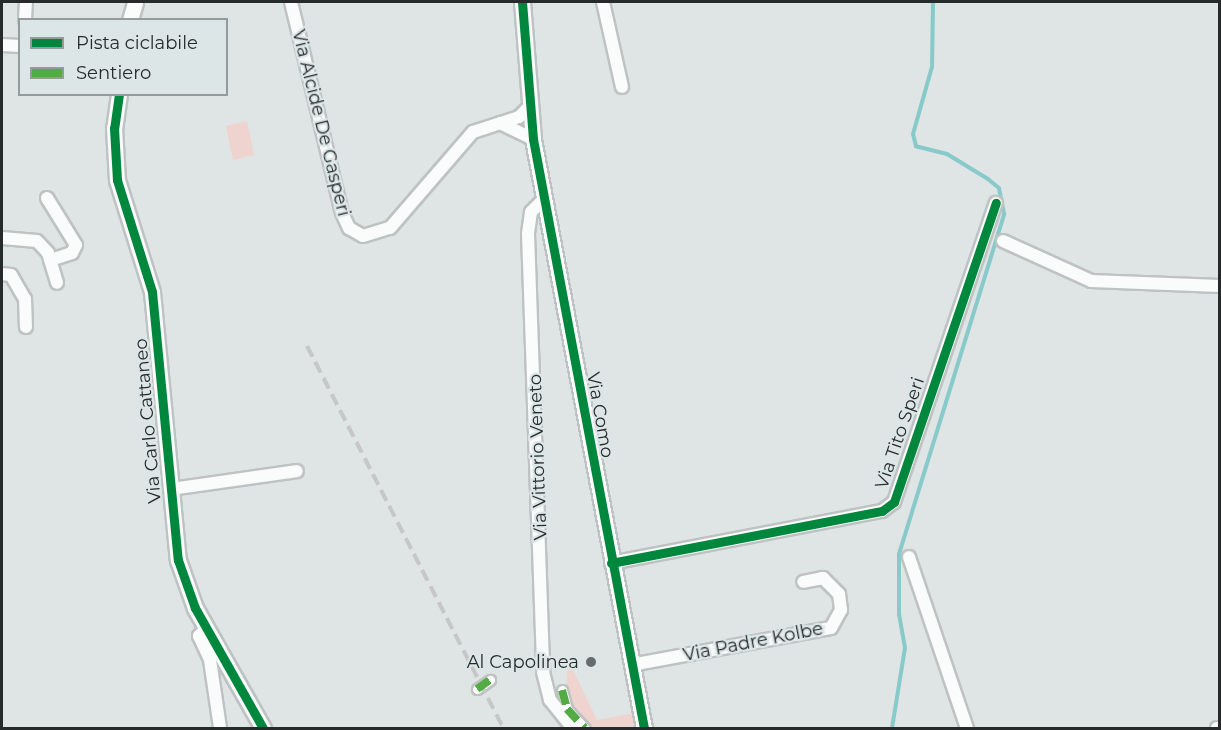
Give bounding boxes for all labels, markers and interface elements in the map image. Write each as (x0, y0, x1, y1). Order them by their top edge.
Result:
legend (18, 18, 228, 96)
street label: Via Alcide De Gasperi (287, 27, 355, 219)
text: Pista ciclabile (76, 32, 198, 54)
text: Sentiero (76, 62, 151, 84)
street label: Via Carlo Cattaneo (130, 337, 166, 505)
street label: Via Como (582, 371, 618, 459)
street label: Via Vittorio Veneto (524, 374, 552, 540)
street label: Via Tito Speri (871, 374, 929, 492)
street label: Via Padre Kolbe (681, 618, 825, 666)
place label: Al Capolinea (467, 651, 579, 673)
marker: Al Capolinea (584, 655, 598, 669)

